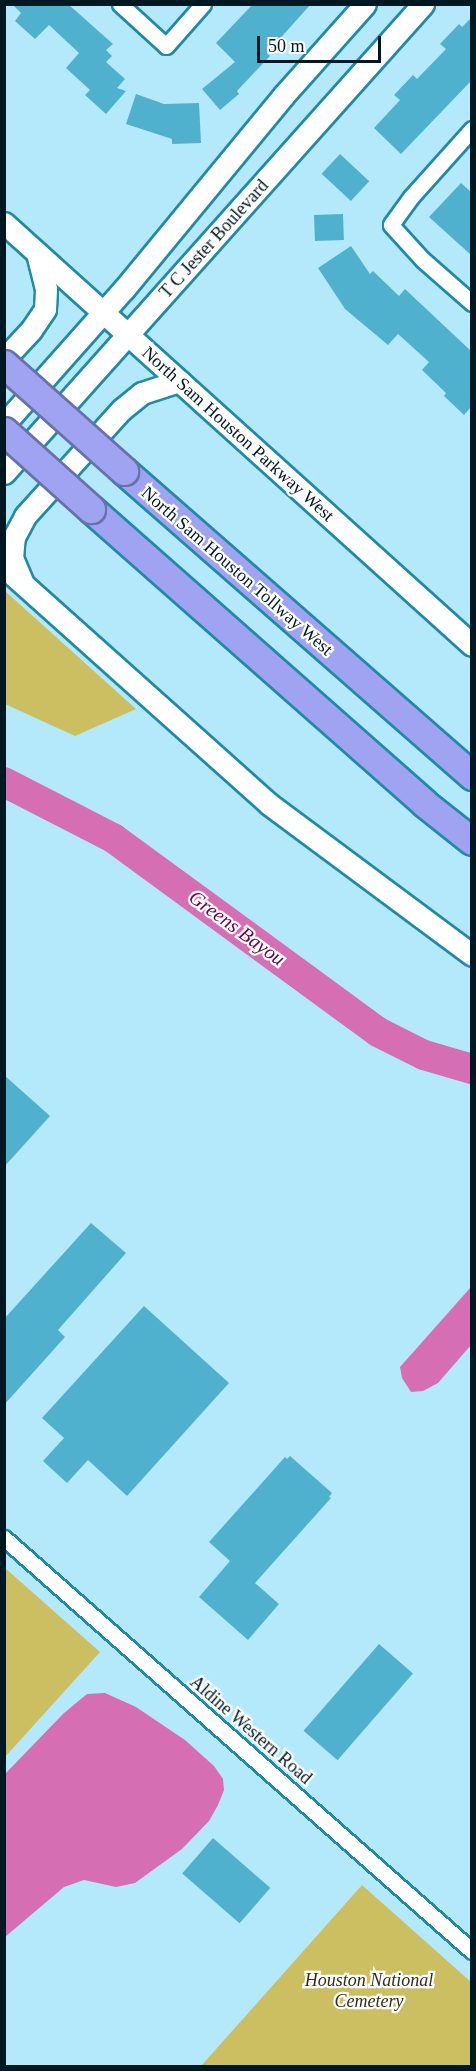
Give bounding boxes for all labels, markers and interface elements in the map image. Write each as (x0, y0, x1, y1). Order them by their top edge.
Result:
scale bar (260, 24, 384, 62)
text: 50 m (268, 36, 305, 56)
street label: T C Jester Boulevard (155, 175, 273, 303)
street label: North Sam Houston Parkway West (137, 342, 339, 526)
street label: North Sam Houston Tollway West (137, 482, 337, 660)
water label: Greens Bayou (184, 885, 290, 971)
street label: Aldine Western Road (186, 1671, 316, 1789)
park label: Houston National Cemetery (305, 1970, 433, 2012)

